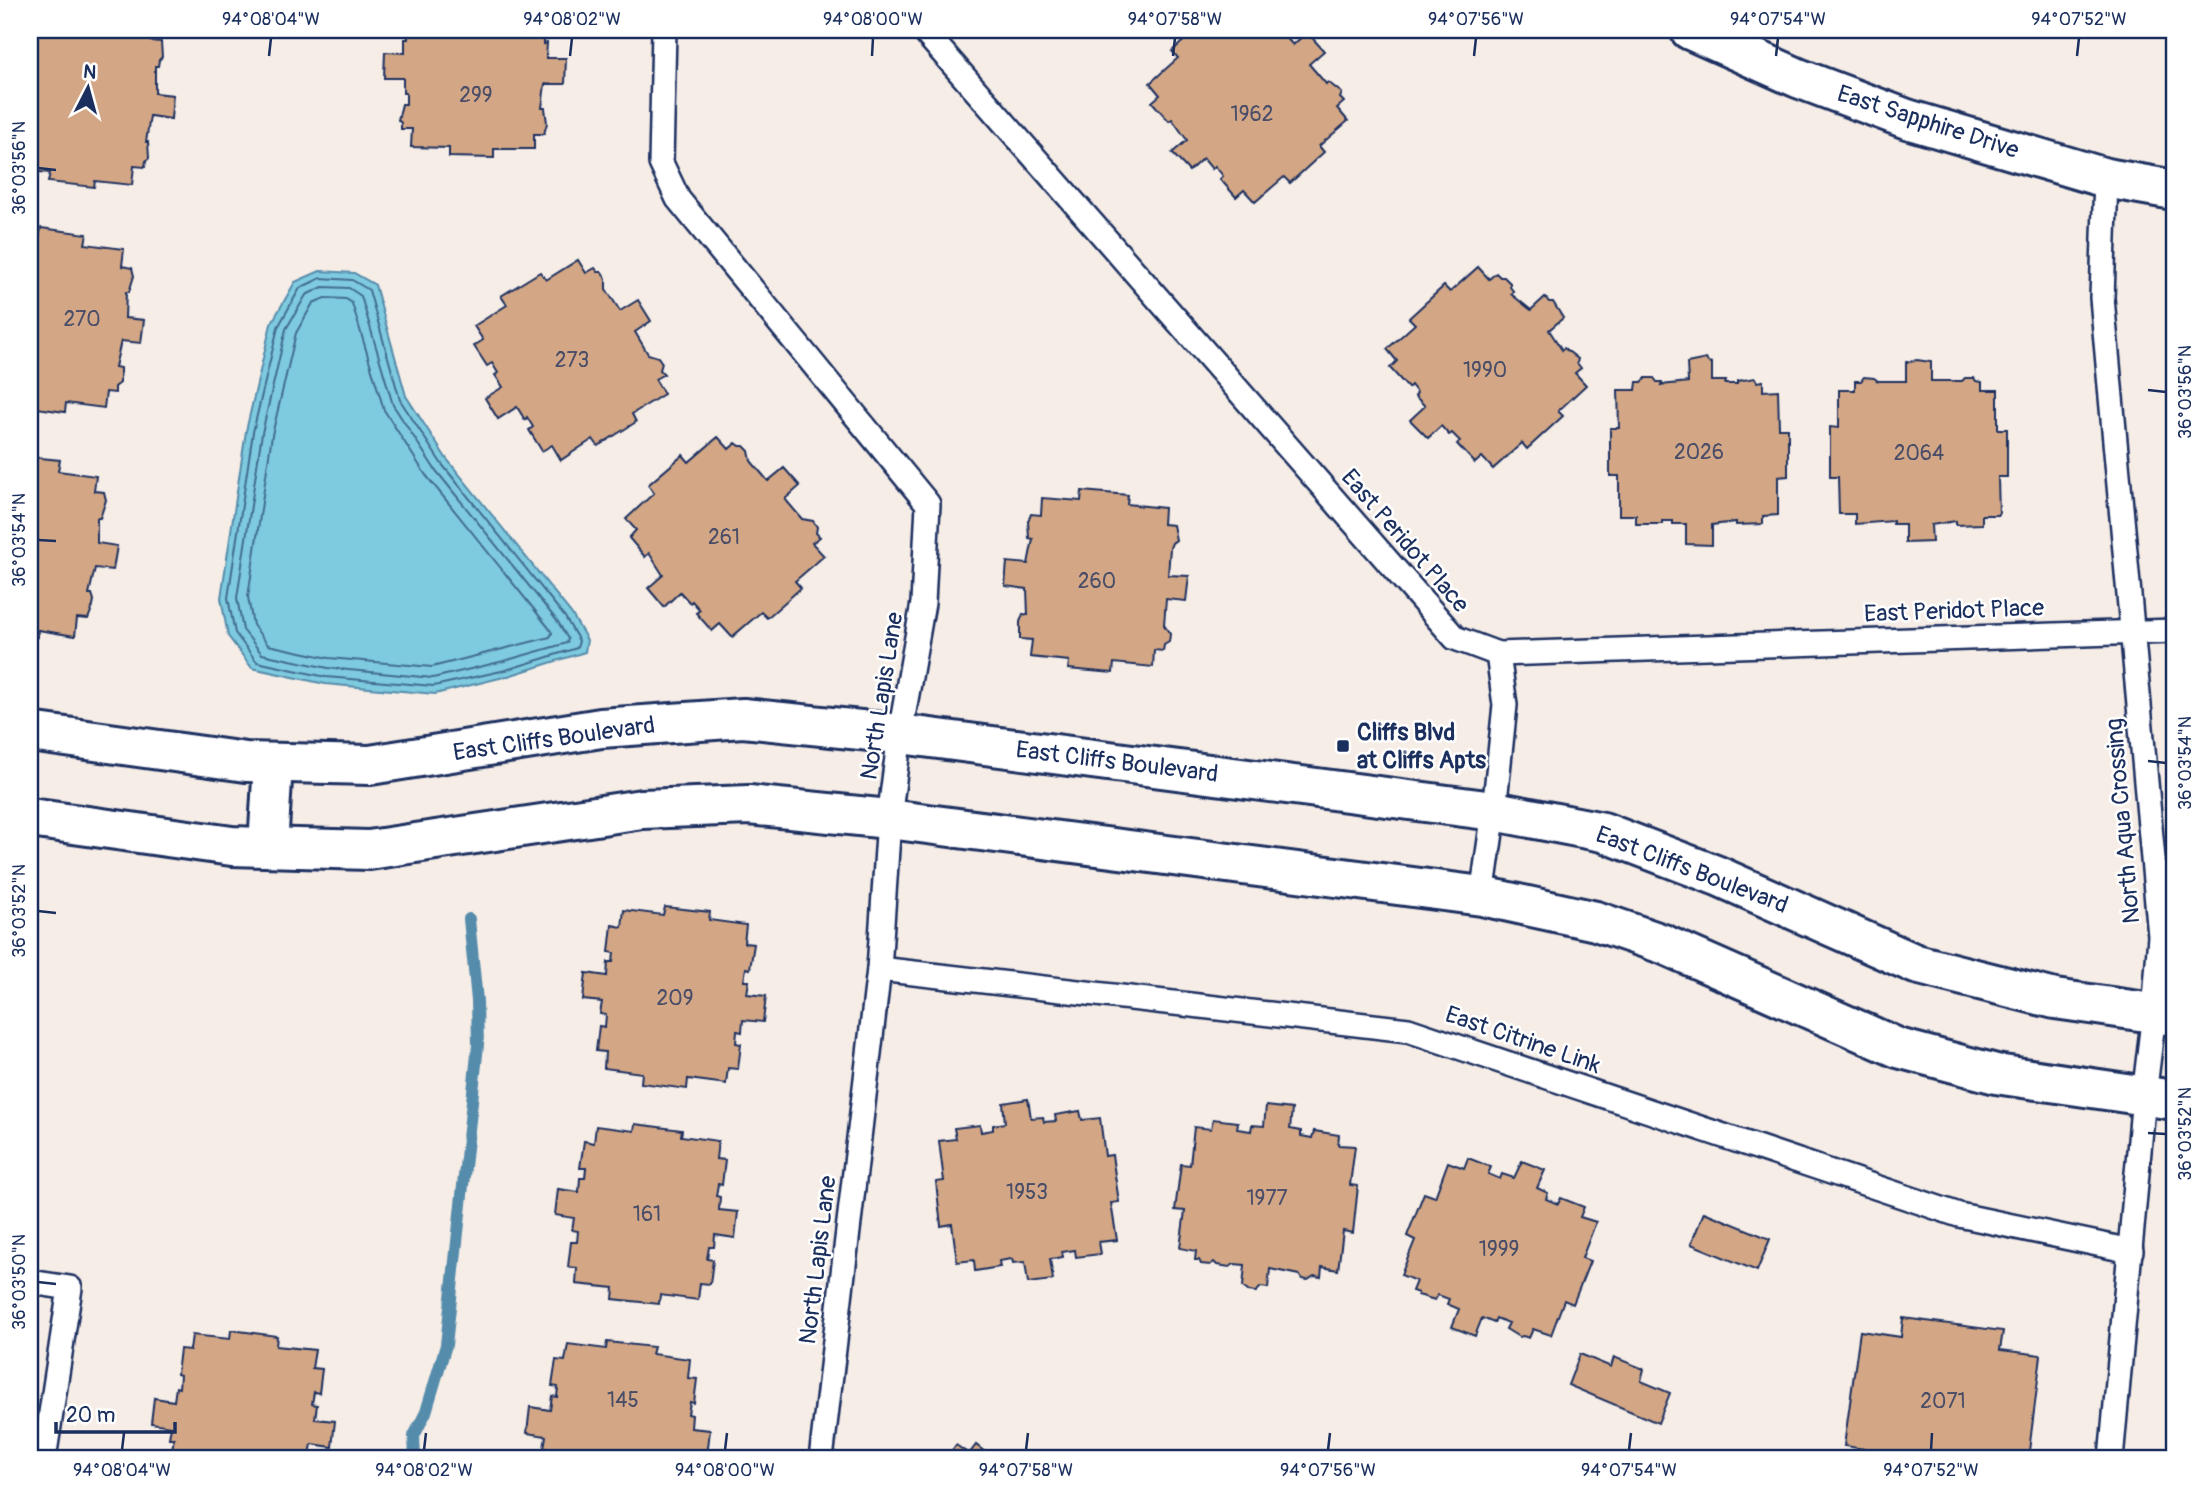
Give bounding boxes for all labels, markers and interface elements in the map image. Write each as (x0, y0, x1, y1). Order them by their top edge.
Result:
text: 94°08'04"W (222, 8, 320, 31)
text: 94°08'02"W (523, 8, 621, 31)
text: 94°08'00"W (823, 8, 923, 31)
text: 94°07'58"W (1128, 8, 1222, 31)
text: 94°07'56"W (1428, 8, 1524, 31)
text: 94°07'54"W (1730, 8, 1826, 31)
text: 94°07'52"W (2031, 8, 2127, 31)
north arrow (52, 52, 122, 122)
text: N (82, 59, 97, 85)
street label: East Sapphire Drive (1834, 79, 2023, 165)
house number: 299 (459, 82, 493, 109)
house number: 1962 (1231, 101, 1274, 128)
text: 36°03'56"N (8, 121, 31, 215)
house number: 270 (63, 306, 101, 333)
text: 36°03'56"N (2174, 345, 2197, 439)
house number: 273 (555, 347, 589, 374)
house number: 1990 (1463, 357, 1507, 384)
house number: 2026 (1674, 439, 1724, 466)
house number: 2064 (1894, 440, 1944, 467)
street label: East Peridot Place (1335, 463, 1475, 619)
text: 36°03'54"N (8, 493, 31, 587)
house number: 261 (708, 524, 740, 551)
house number: 260 (1078, 568, 1116, 595)
street label: East Peridot Place (1863, 593, 2045, 629)
street label: North Lapis Lane (854, 610, 910, 782)
street label: East Cliffs Boulevard (451, 710, 657, 768)
text: 36°03'54"N (2174, 716, 2197, 810)
street label: North Aqua Crossing (2100, 717, 2146, 925)
place label: Cliffs Blvd at Cliffs Apts (1357, 718, 1486, 775)
street label: East Cliffs Boulevard (1014, 735, 1220, 789)
marker: Cliffs Blvd at Cliffs Apts (1335, 738, 1351, 754)
street label: East Cliffs Boulevard (1592, 820, 1792, 920)
text: 36°03'52"N (8, 864, 31, 958)
house number: 209 (657, 985, 693, 1012)
street label: East Citrine Link (1442, 1000, 1604, 1080)
text: 36°03'52"N (2174, 1087, 2197, 1181)
street label: North Lapis Lane (793, 1174, 843, 1346)
house number: 1953 (1006, 1179, 1048, 1206)
house number: 1977 (1246, 1185, 1288, 1212)
house number: 161 (633, 1201, 661, 1228)
text: 36°03'50"N (8, 1234, 31, 1330)
house number: 1999 (1479, 1236, 1519, 1263)
house number: 145 (607, 1387, 639, 1414)
house number: 2071 (1920, 1388, 1966, 1415)
scale bar (56, 1391, 175, 1435)
text: 20 m (66, 1402, 115, 1429)
text: 94°08'04"W (73, 1459, 171, 1482)
text: 94°08'02"W (375, 1459, 473, 1482)
text: 94°08'00"W (675, 1459, 775, 1482)
text: 94°07'58"W (979, 1459, 1073, 1482)
text: 94°07'56"W (1280, 1459, 1376, 1482)
text: 94°07'54"W (1581, 1459, 1677, 1482)
text: 94°07'52"W (1883, 1459, 1979, 1482)

